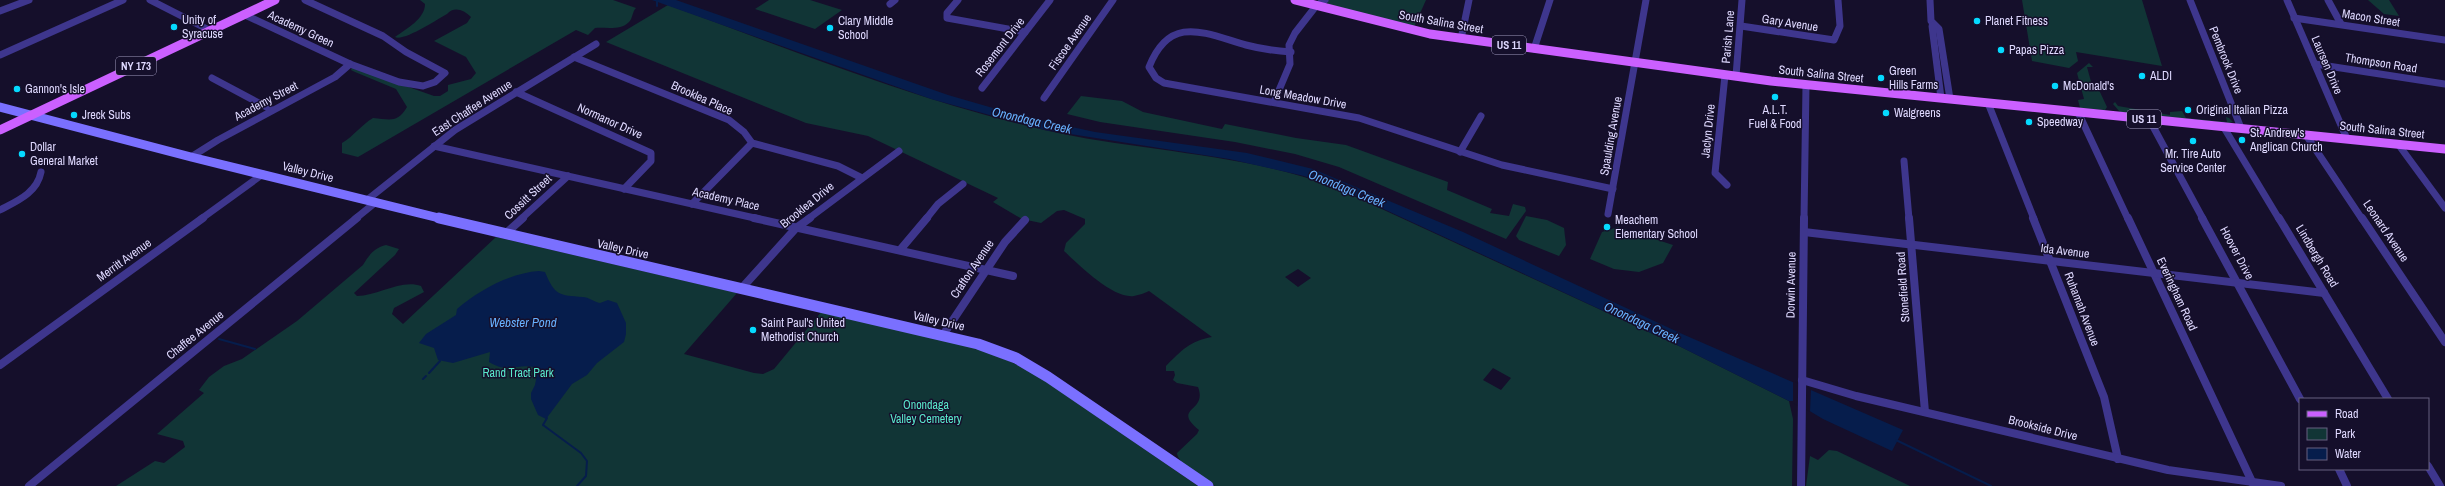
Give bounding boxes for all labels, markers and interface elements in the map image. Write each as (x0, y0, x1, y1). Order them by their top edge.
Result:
street label: Academy Green (264, 6, 337, 51)
street label: Macon Street (2341, 6, 2401, 31)
street label: South Salina Street (1398, 7, 1485, 37)
street label: Parish Lane (1718, 10, 1738, 64)
street label: Fiscoe Avenue (1045, 11, 1095, 73)
street label: Gary Avenue (1761, 11, 1819, 35)
place label: Unity of Syracuse (182, 12, 223, 42)
place label: Clary Middle School (838, 13, 893, 43)
place label: Planet Fitness (1985, 13, 2048, 29)
street label: Rosemont Drive (972, 14, 1028, 80)
marker: Planet Fitness (1972, 16, 1982, 26)
marker: Unity of Syracuse (169, 22, 179, 32)
marker: Clary Middle School (825, 23, 835, 33)
street label: Pembrook Drive (2205, 24, 2247, 96)
street label: Laursen Drive (2308, 33, 2346, 97)
road number: US 11 (1492, 36, 1526, 54)
place label: Papas Pizza (2009, 42, 2065, 58)
marker: Papas Pizza (1996, 45, 2006, 55)
street label: Thompson Road (2344, 49, 2418, 77)
road number: NY 173 (116, 57, 156, 75)
street label: South Salina Street (1778, 62, 1865, 86)
place label: Green Hills Farms (1889, 63, 1938, 93)
place label: ALDI (2149, 68, 2172, 84)
marker: ALDI (2137, 71, 2147, 81)
marker: Green Hills Farms (1876, 73, 1886, 83)
street label: East Chaffee Avenue (429, 76, 515, 140)
street label: Academy Street (230, 77, 301, 125)
street label: Brooklea Place (669, 77, 735, 119)
place label: McDonald's (2063, 78, 2114, 94)
place label: Gannon's Isle (25, 81, 85, 97)
street label: Long Meadow Drive (1258, 81, 1348, 113)
marker: McDonald's (2050, 81, 2060, 91)
marker: Gannon's Isle (12, 84, 22, 94)
marker: A.L.T. Fuel & Food (1770, 92, 1780, 102)
street label: Spaulding Avenue (1596, 95, 1626, 177)
street label: Normanor Drive (575, 99, 645, 143)
place label: A.L.T. Fuel & Food (1748, 102, 1802, 132)
place label: Original Italian Pizza (2196, 102, 2288, 118)
water label: Onondaga Creek (990, 103, 1074, 138)
street label: Jaclyn Drive (1697, 103, 1719, 159)
place label: Walgreens (1894, 105, 1941, 121)
marker: Original Italian Pizza (2183, 105, 2193, 115)
place label: Jreck Subs (82, 107, 131, 123)
marker: Walgreens (1881, 108, 1891, 118)
marker: Jreck Subs (69, 110, 79, 120)
road number: US 11 (2127, 110, 2161, 128)
place label: Speedway (2037, 114, 2083, 130)
marker: Speedway (2024, 117, 2034, 127)
street label: South Salina Street (2339, 118, 2426, 142)
place label: St. Andrew's Anglican Church (2249, 125, 2323, 155)
marker: St. Andrew's Anglican Church (2237, 135, 2247, 145)
marker: Mr. Tire Auto Service Center (2188, 136, 2198, 146)
place label: Dollar General Market (30, 139, 98, 169)
place label: Mr. Tire Auto Service Center (2160, 146, 2227, 176)
marker: Dollar General Market (17, 149, 27, 159)
street label: Valley Drive (281, 158, 335, 186)
water label: Onondaga Creek (1306, 165, 1388, 212)
street label: Cossitt Street (501, 171, 555, 223)
street label: Brooklea Drive (777, 178, 837, 232)
street label: Academy Place (690, 183, 761, 214)
street label: Leonard Avenue (2359, 197, 2413, 265)
place label: Meachem Elementary School (1615, 212, 1698, 242)
marker: Meachem Elementary School (1602, 222, 1612, 232)
street label: Lindbergh Road (2292, 222, 2342, 290)
street label: Hoover Drive (2216, 224, 2258, 282)
street label: Merritt Avenue (93, 235, 155, 285)
street label: Valley Drive (596, 235, 650, 263)
street label: Crafton Avenue (946, 236, 998, 302)
street label: Ida Avenue (2040, 240, 2090, 262)
street label: Stonefield Road (1893, 251, 1913, 323)
street label: Dorwin Avenue (1782, 252, 1800, 318)
street label: Everingham Road (2153, 255, 2201, 333)
street label: Ruhamah Avenue (2061, 270, 2103, 348)
water label: Onondaga Creek (1601, 298, 1683, 348)
street label: Chaffee Avenue (163, 307, 227, 363)
street label: Valley Drive (912, 307, 966, 335)
water label: Webster Pond (489, 314, 557, 331)
place label: Saint Paul's United Methodist Church (761, 315, 845, 345)
marker: Saint Paul's United Methodist Church (748, 325, 758, 335)
park label: Rand Tract Park (482, 365, 554, 381)
park label: Onondaga Valley Cemetery (890, 397, 962, 427)
legend (2299, 398, 2429, 470)
text: Road (2335, 406, 2359, 422)
street label: Brookside Drive (2007, 412, 2079, 444)
text: Park (2335, 426, 2355, 442)
text: Water (2335, 446, 2362, 462)

